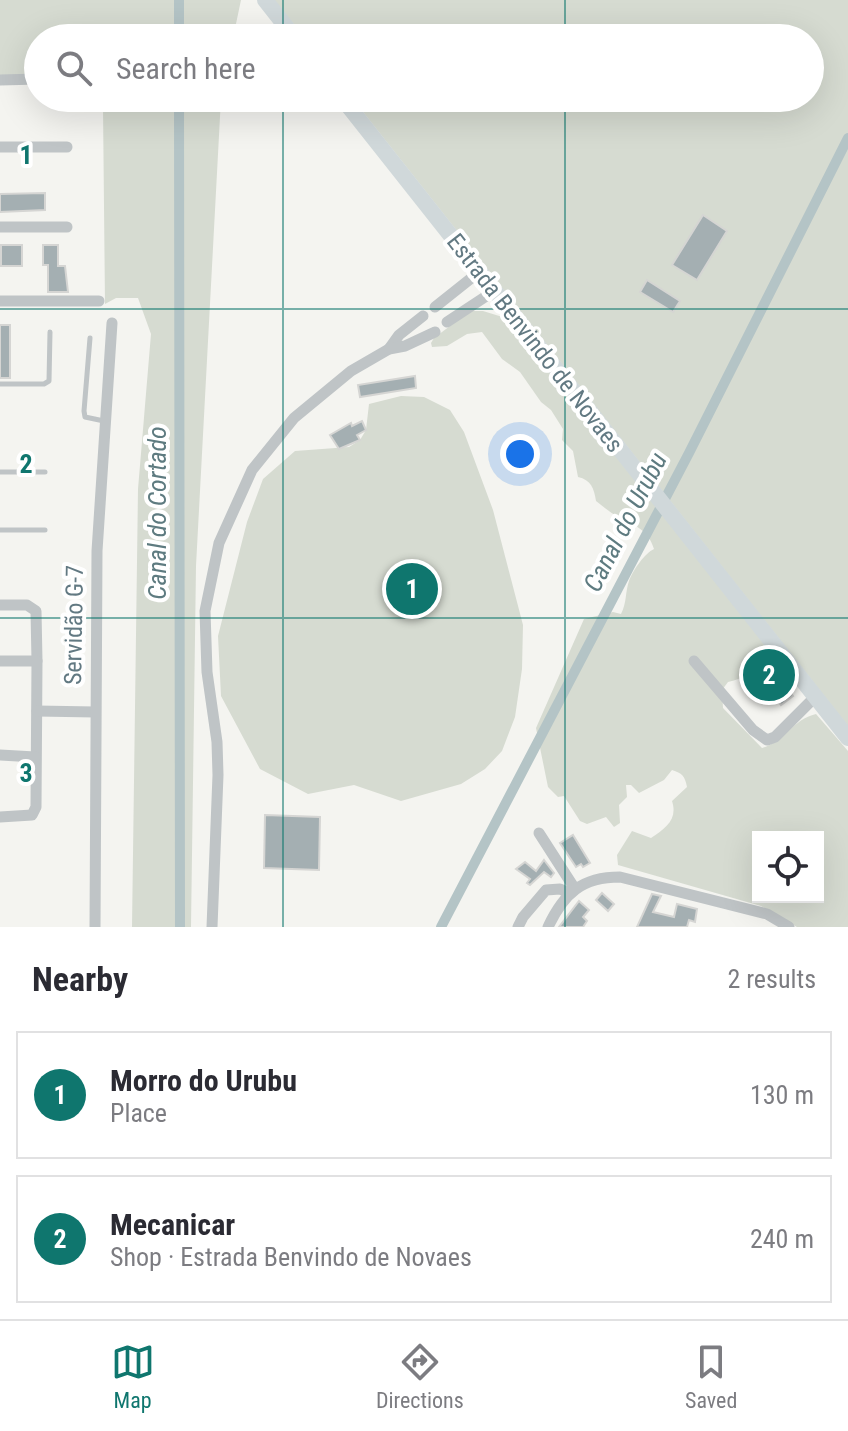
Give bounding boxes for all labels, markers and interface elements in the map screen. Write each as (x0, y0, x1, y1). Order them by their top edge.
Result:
search box (24, 24, 824, 112)
icon: search (52, 46, 96, 90)
text: Search here (116, 51, 256, 86)
text: 1 (19, 140, 33, 170)
street label: Estrada Benvindo de Novaes (441, 228, 629, 458)
water label: Canal do Cortado (142, 426, 172, 600)
your location (500, 434, 540, 474)
water label: Canal do Urubu (577, 447, 673, 597)
text: 2 (19, 449, 33, 479)
pin: 1 (386, 559, 438, 619)
street label: Servidão G-7 (59, 565, 89, 685)
pin: 2 (743, 645, 795, 705)
text: 3 (19, 758, 33, 788)
map controls (752, 831, 824, 903)
button: locate (752, 831, 824, 903)
text: Nearby (32, 959, 128, 999)
text: 2 results (727, 964, 816, 994)
text: Morro do Urubu (110, 1063, 297, 1098)
text: 1 (53, 1080, 67, 1110)
text: 130 m (750, 1080, 814, 1110)
text: Place (110, 1098, 167, 1128)
text: Mecanicar (110, 1207, 235, 1242)
text: 2 (53, 1224, 67, 1254)
text: 240 m (750, 1224, 814, 1254)
text: Shop · Estrada Benvindo de Novaes (110, 1242, 472, 1272)
tab: Map (111, 1340, 155, 1413)
tab: Directions (376, 1340, 464, 1413)
tab: Saved (685, 1340, 737, 1413)

